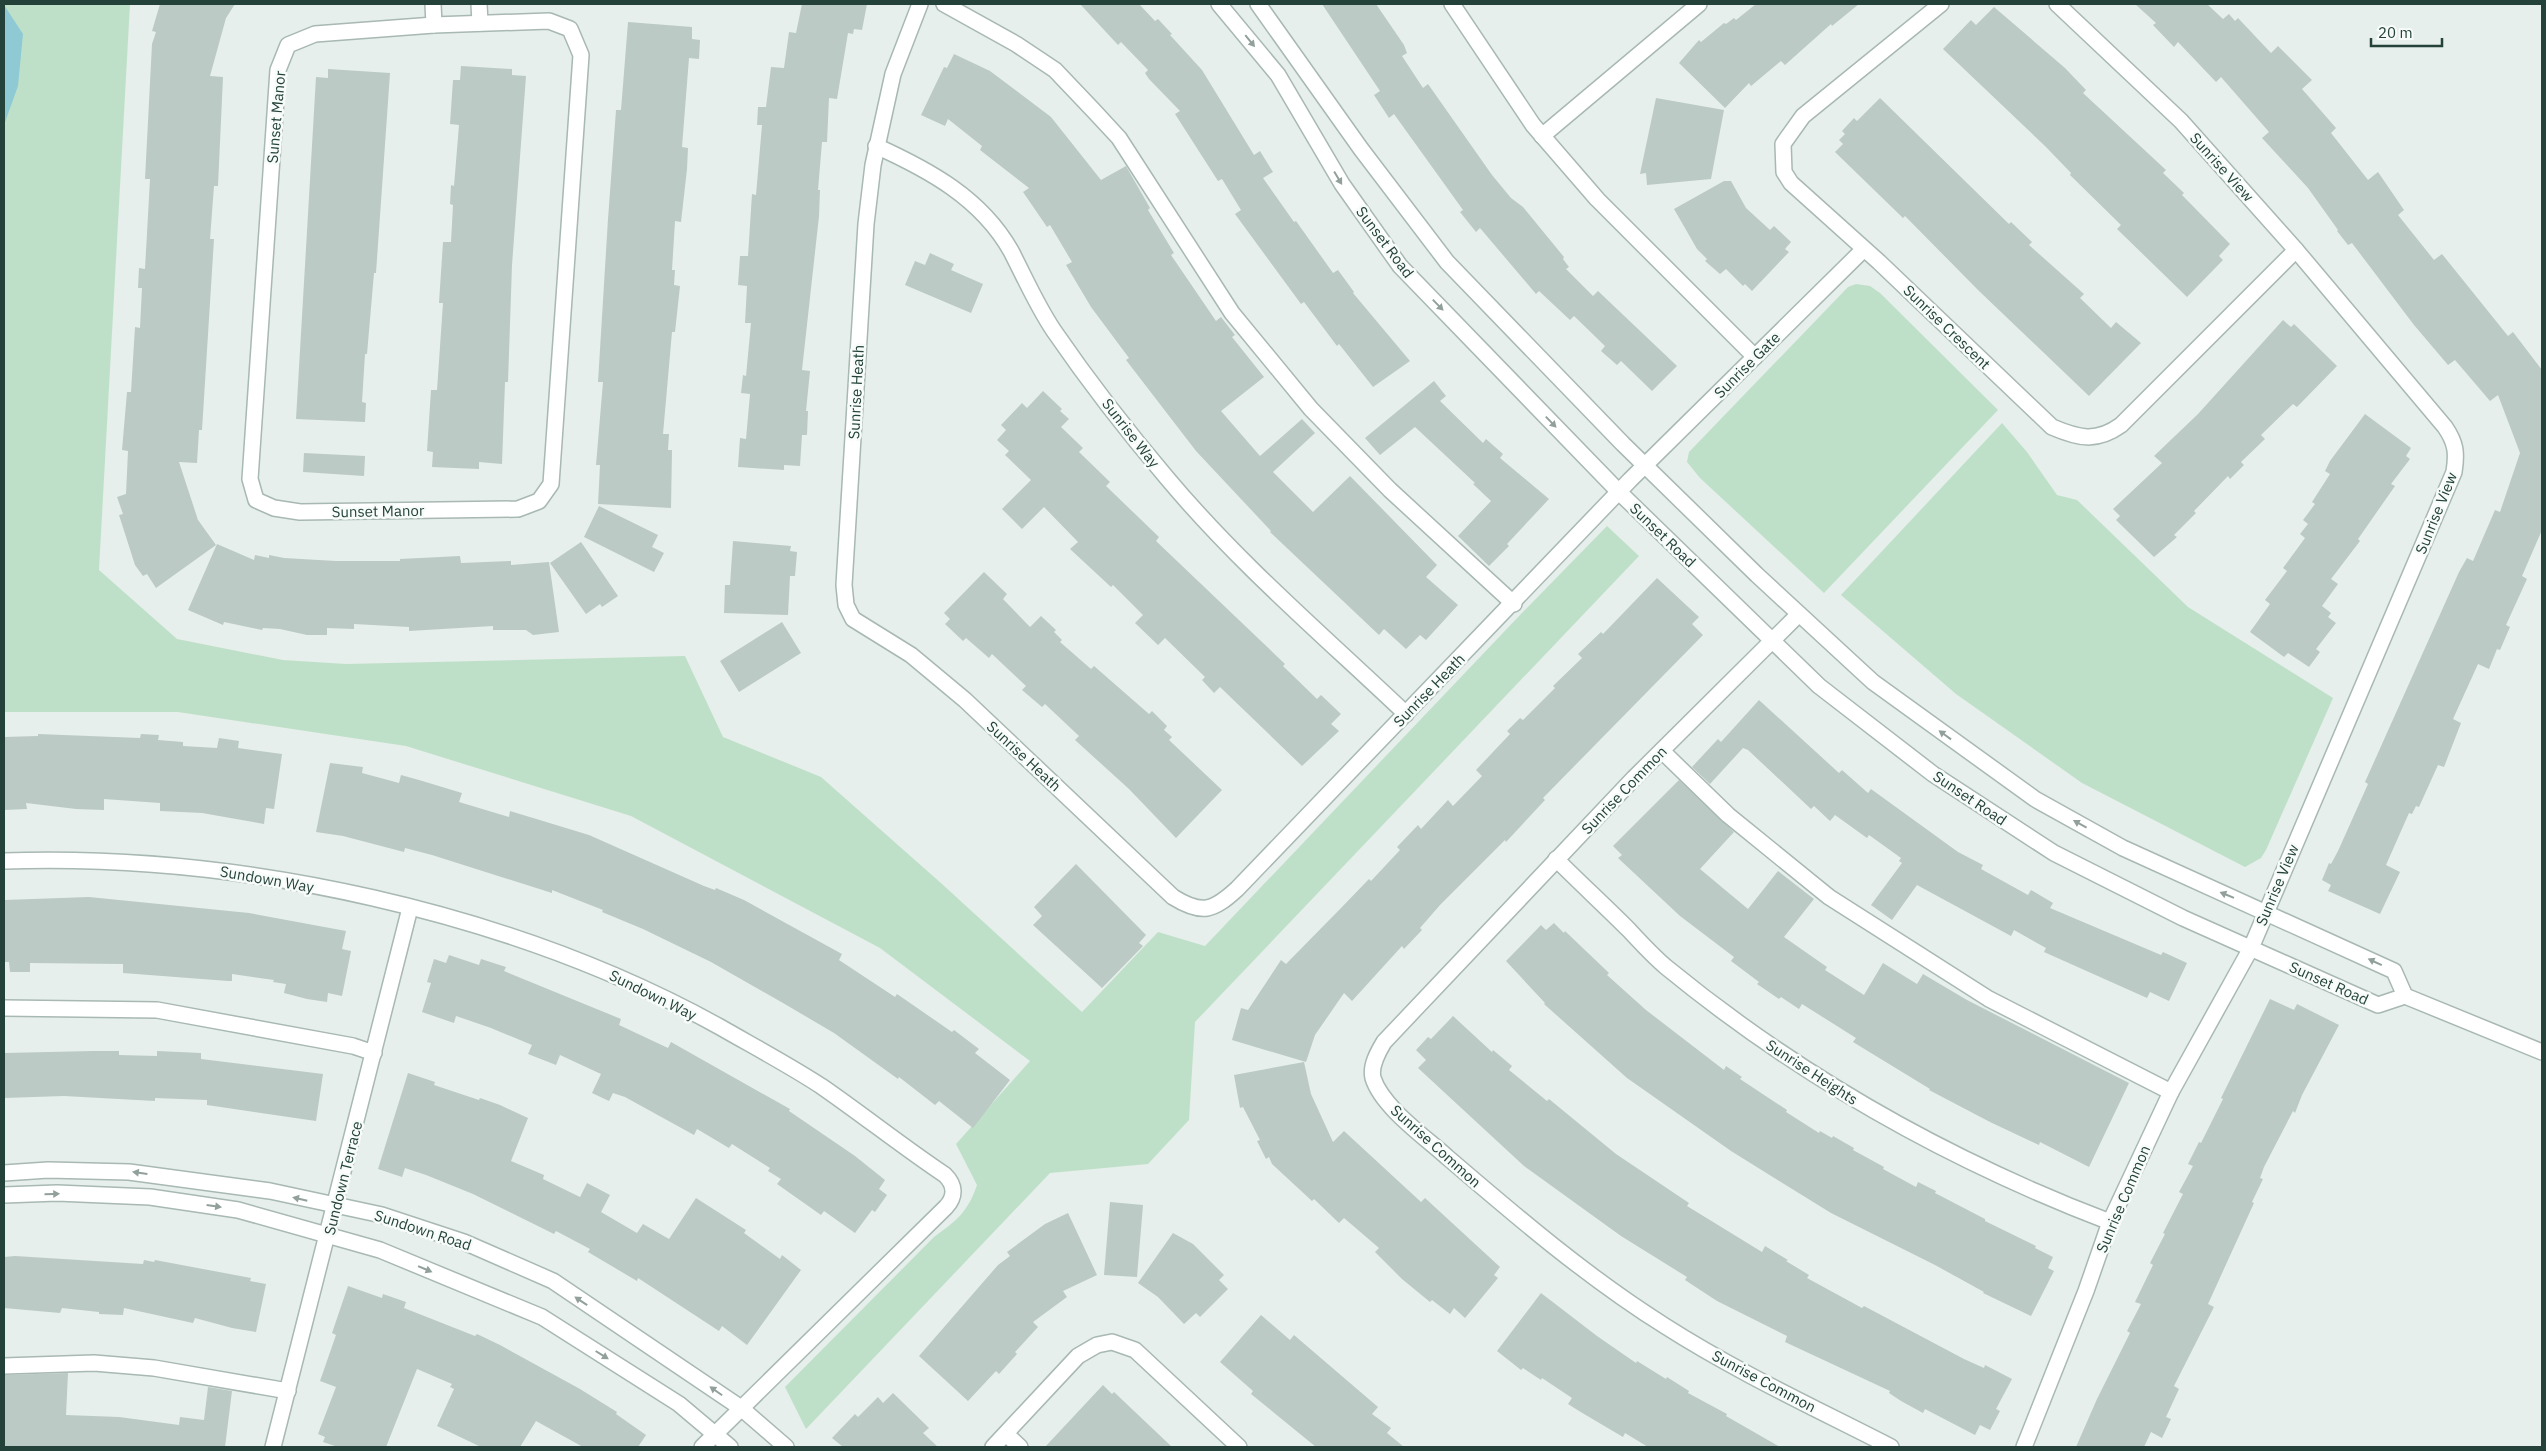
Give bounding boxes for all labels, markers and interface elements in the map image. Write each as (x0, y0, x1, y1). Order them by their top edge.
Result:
scale bar (2371, 15, 2442, 47)
text: 20 m (2378, 23, 2413, 42)
one-way arrow (1245, 35, 1256, 48)
street label: Sunset Manor (262, 69, 290, 164)
street label: Sunrise View (2186, 128, 2258, 206)
one-way arrow (1334, 171, 1343, 184)
street label: Sunset Road (1352, 203, 1418, 281)
street label: Sunrise Crescent (1899, 281, 1995, 373)
one-way arrow (1432, 299, 1444, 311)
street label: Sunrise Gate (1710, 328, 1784, 402)
street label: Sunrise Heath (844, 344, 868, 440)
street label: Sunrise Way (1098, 395, 1164, 472)
one-way arrow (1545, 416, 1557, 428)
street label: Sunrise View (2411, 469, 2461, 557)
street label: Sunset Road (1626, 499, 1700, 571)
street label: Sunset Manor (331, 501, 425, 521)
street label: Sunrise Heath (1389, 649, 1469, 731)
street label: Sunrise Heath (983, 717, 1065, 795)
one-way arrow (1938, 730, 1952, 740)
street label: Sunrise Common (1577, 742, 1671, 838)
street label: Sunset Road (1930, 766, 2010, 830)
one-way arrow (2073, 820, 2088, 828)
street label: Sunrise View (2251, 841, 2303, 929)
street label: Sundown Way (219, 861, 316, 897)
one-way arrow (2220, 890, 2234, 898)
street label: Sunset Road (2286, 957, 2372, 1009)
one-way arrow (2368, 958, 2382, 966)
street label: Sundown Way (606, 966, 700, 1025)
street label: Sunrise Heights (1763, 1035, 1861, 1109)
street label: Sunrise Common (1387, 1100, 1485, 1192)
street label: Sundown Terrace (320, 1119, 366, 1237)
street label: Sunrise Common (2092, 1142, 2154, 1256)
one-way arrow (132, 1169, 148, 1177)
one-way arrow (45, 1189, 61, 1197)
one-way arrow (293, 1195, 308, 1203)
one-way arrow (207, 1202, 223, 1210)
street label: Sundown Road (372, 1205, 474, 1255)
one-way arrow (418, 1265, 432, 1273)
one-way arrow (575, 1296, 588, 1305)
street label: Sunrise Common (1709, 1346, 1819, 1416)
one-way arrow (595, 1350, 609, 1360)
one-way arrow (709, 1386, 723, 1396)

